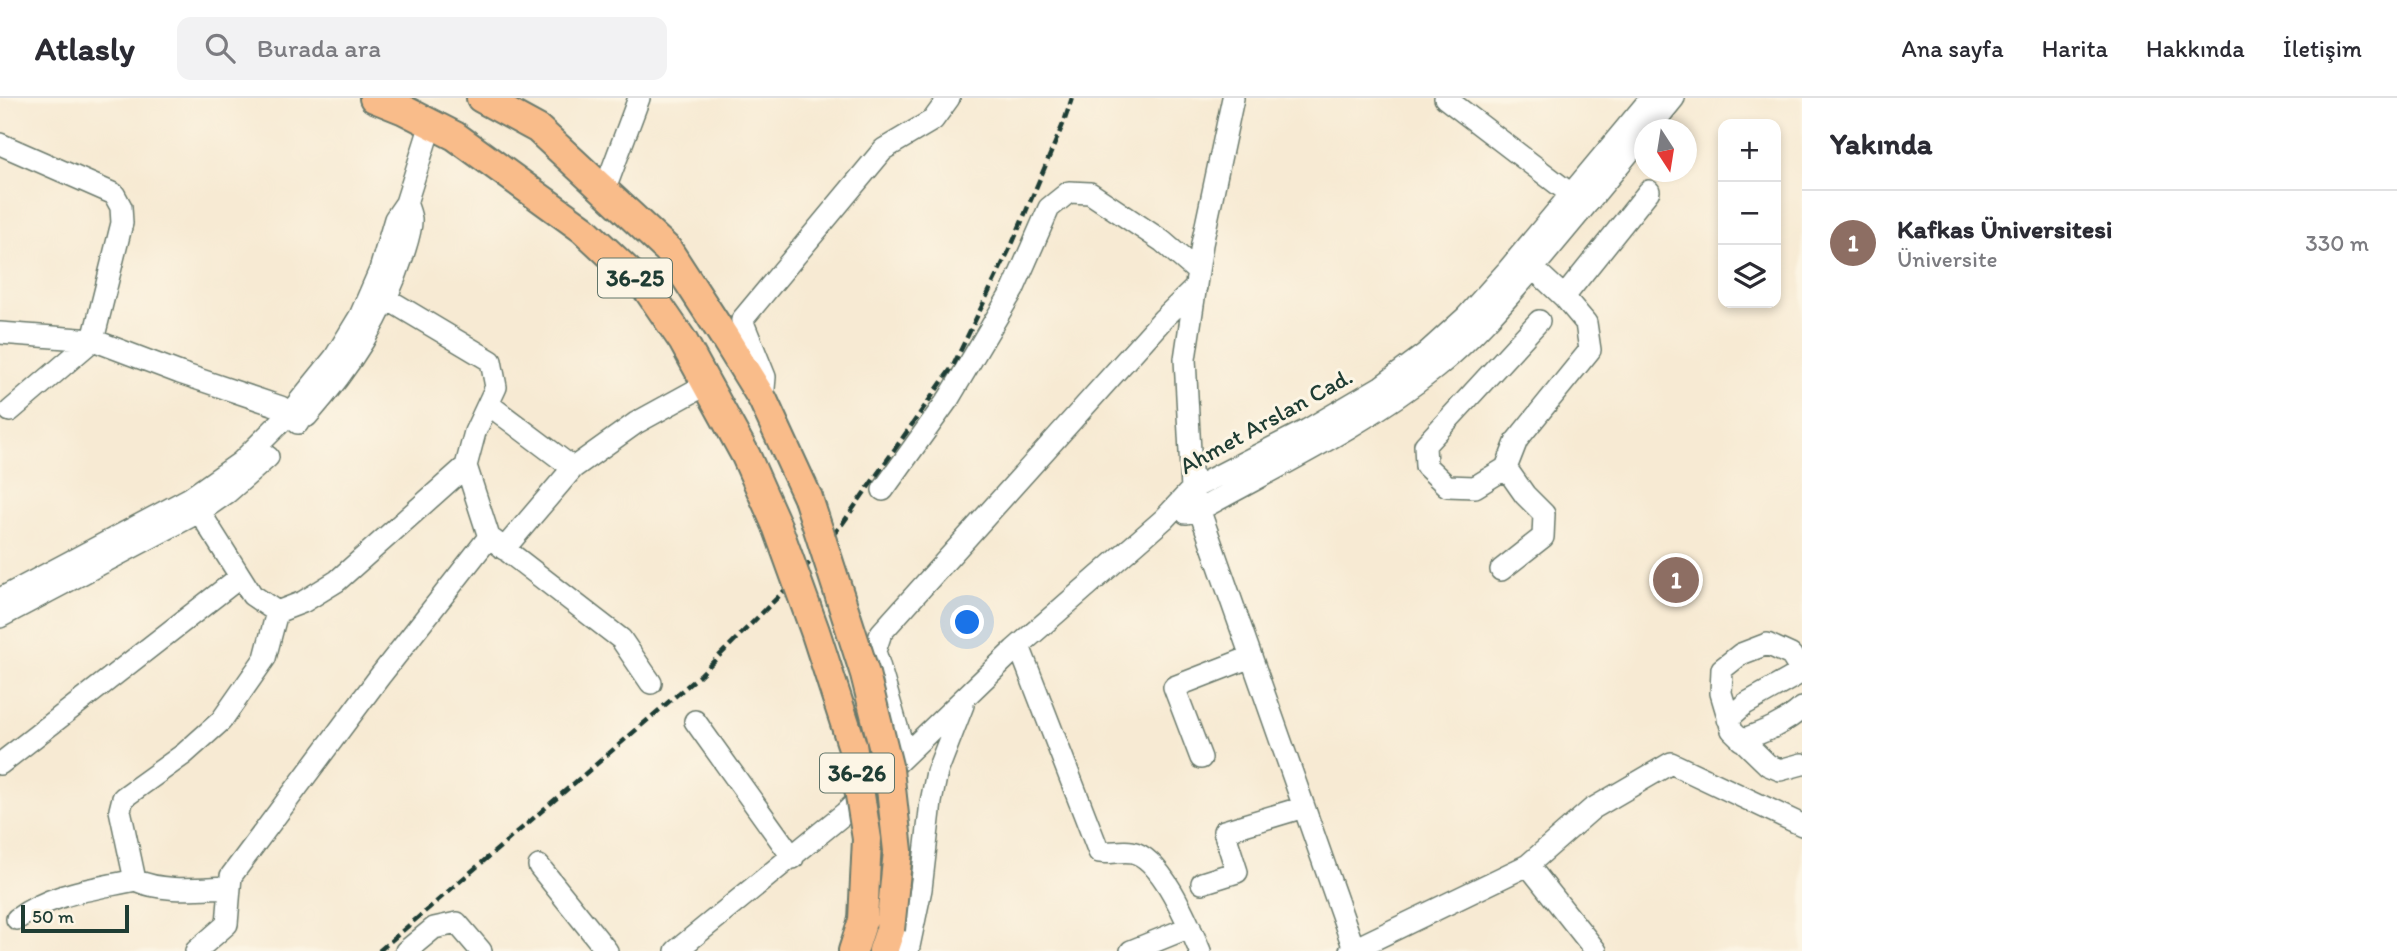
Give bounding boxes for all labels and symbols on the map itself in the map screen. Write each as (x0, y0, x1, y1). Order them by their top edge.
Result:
north arrow (1634, 119, 1697, 182)
road number: 36-25 (598, 258, 672, 298)
street label: Ahmet Arslan Cad. (1174, 361, 1357, 480)
pin: 1 (1653, 554, 1699, 606)
your location (950, 605, 984, 639)
road number: 36-26 (820, 754, 894, 792)
scale bar (21, 902, 130, 934)

